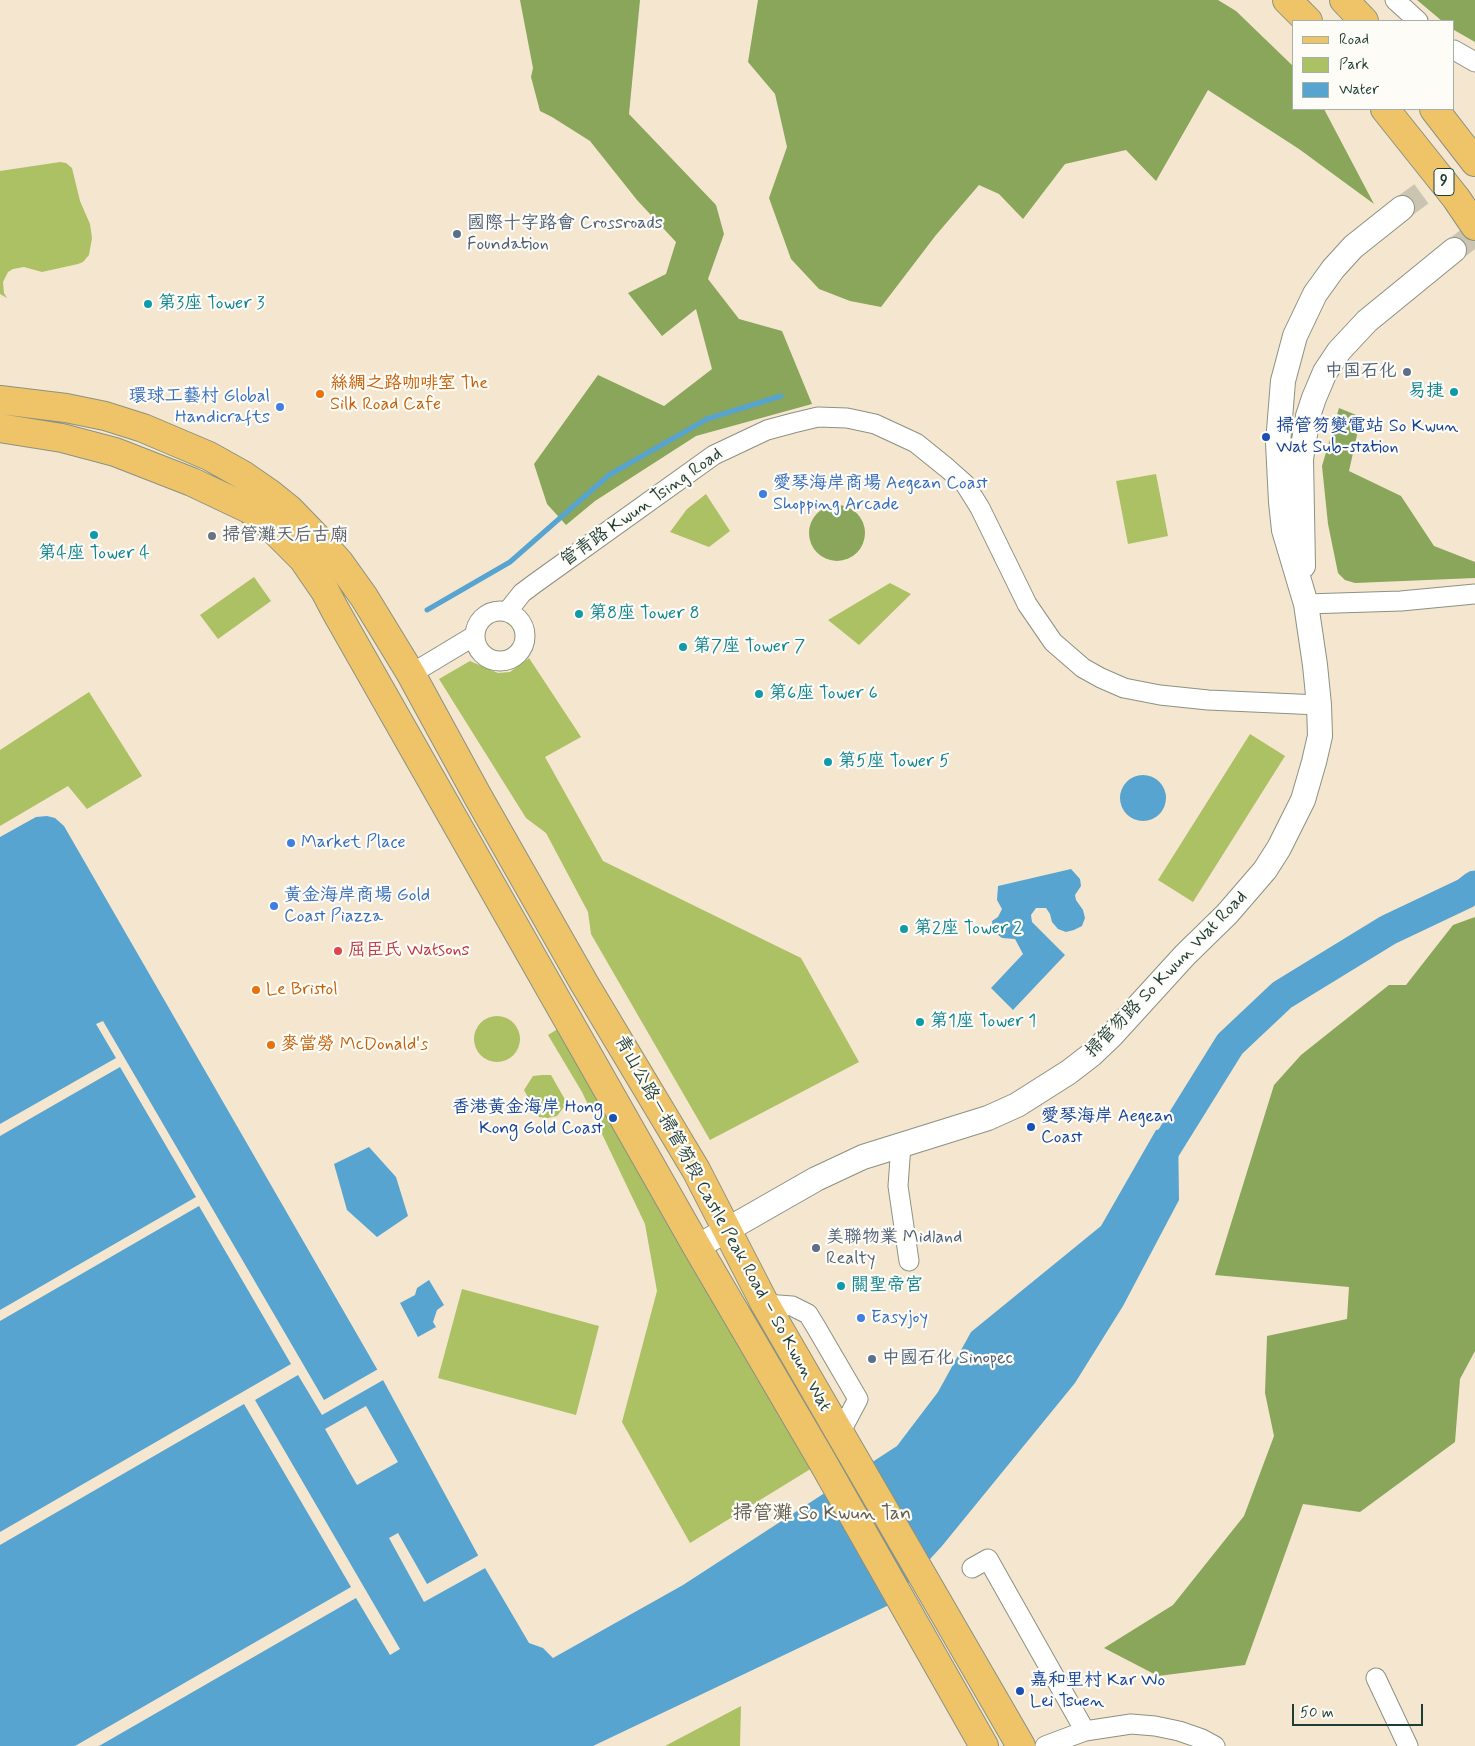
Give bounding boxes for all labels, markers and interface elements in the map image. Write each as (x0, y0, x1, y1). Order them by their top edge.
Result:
legend (1292, 20, 1455, 110)
text: Road (1339, 30, 1369, 50)
text: Park (1339, 55, 1369, 75)
text: Water (1339, 80, 1379, 100)
road number: 9 (1434, 168, 1454, 196)
place label: 國際十字路會 Crossroads Foundation (467, 213, 663, 255)
marker: 國際十字路會 Crossroads Foundation (451, 228, 463, 240)
place label: 第3座 Tower 3 (158, 293, 265, 315)
marker: 第3座 Tower 3 (142, 298, 154, 310)
place label: 中国石化 (1325, 361, 1397, 383)
marker: 中国石化 (1401, 366, 1413, 378)
place label: 絲綢之路咖啡室 The Silk Road Cafe (330, 373, 488, 416)
place label: 易捷 (1408, 381, 1444, 403)
place label: 環球工藝村 Global Handicrafts (129, 386, 270, 428)
marker: 易捷 (1448, 386, 1460, 398)
marker: 絲綢之路咖啡室 The Silk Road Cafe (314, 388, 326, 400)
marker: 環球工藝村 Global Handicrafts (274, 401, 286, 413)
place label: 掃管笏變電站 So Kwun Wat Sub-station (1276, 416, 1458, 458)
marker: 掃管笏變電站 So Kwun Wat Sub-station (1260, 431, 1272, 443)
street label: 管青路 Kwun Tsing Road (557, 444, 727, 572)
place label: 愛琴海岸商場 Aegean Coast Shopping Arcade (773, 473, 988, 516)
marker: 愛琴海岸商場 Aegean Coast Shopping Arcade (757, 488, 769, 500)
place label: 掃管灘天后古廟 (222, 525, 348, 547)
marker: 第4座 Tower 4 (88, 529, 100, 541)
marker: 掃管灘天后古廟 (206, 530, 218, 542)
place label: 第4座 Tower 4 (38, 543, 150, 565)
place label: 第8座 Tower 8 (589, 603, 700, 625)
marker: 第8座 Tower 8 (573, 608, 585, 620)
place label: 第7座 Tower 7 (693, 636, 805, 658)
marker: 第7座 Tower 7 (677, 641, 689, 653)
place label: 第6座 Tower 6 (769, 683, 878, 705)
marker: 第6座 Tower 6 (753, 688, 765, 700)
place label: 第5座 Tower 5 (838, 751, 950, 773)
marker: 第5座 Tower 5 (822, 756, 834, 768)
place label: Market Place (301, 832, 406, 854)
marker: Market Place (285, 837, 297, 849)
place label: 黃金海岸商場 Gold Coast Piazza (284, 885, 430, 928)
street label: 掃管笏路 So Kwun Wat Road (1082, 887, 1252, 1063)
marker: 黃金海岸商場 Gold Coast Piazza (268, 900, 280, 912)
place label: 第2座 Tower 2 (914, 918, 1022, 940)
marker: 第2座 Tower 2 (898, 923, 910, 935)
place label: 屈臣氏 Watsons (348, 940, 470, 962)
marker: 屈臣氏 Watsons (332, 945, 344, 957)
place label: Le Bristol (266, 979, 338, 1001)
marker: Le Bristol (250, 984, 262, 996)
place label: 第1座 Tower 1 (930, 1011, 1036, 1033)
marker: 第1座 Tower 1 (914, 1016, 926, 1028)
street label: 青山公路－掃管笏段 Castle Peak Road – So Kwun Wat (609, 1032, 835, 1416)
place label: 麥當勞 McDonald's (281, 1034, 428, 1056)
marker: 麥當勞 McDonald's (265, 1039, 277, 1051)
place label: 香港黃金海岸 Hong Kong Gold Coast (452, 1097, 603, 1140)
place label: 愛琴海岸 Aegean Coast (1041, 1106, 1173, 1148)
marker: 香港黃金海岸 Hong Kong Gold Coast (607, 1112, 619, 1124)
marker: 愛琴海岸 Aegean Coast (1025, 1121, 1037, 1133)
place label: 美聯物業 Midland Realty (826, 1227, 962, 1270)
marker: 美聯物業 Midland Realty (810, 1242, 822, 1254)
place label: 關聖帝宮 (851, 1275, 923, 1297)
marker: 關聖帝宮 (835, 1280, 847, 1292)
place label: Easyjoy (871, 1307, 928, 1329)
marker: Easyjoy (855, 1312, 867, 1324)
place label: 中國石化 Sinopec (882, 1348, 1013, 1370)
marker: 中國石化 Sinopec (866, 1353, 878, 1365)
district label: 掃管灘 So Kwun Tan (733, 1503, 911, 1527)
place label: 嘉和里村 Kar Wo Lei Tsuen (1030, 1670, 1165, 1712)
marker: 嘉和里村 Kar Wo Lei Tsuen (1014, 1685, 1026, 1697)
scale bar (1295, 1694, 1426, 1726)
text: 50 m (1300, 1703, 1334, 1723)

